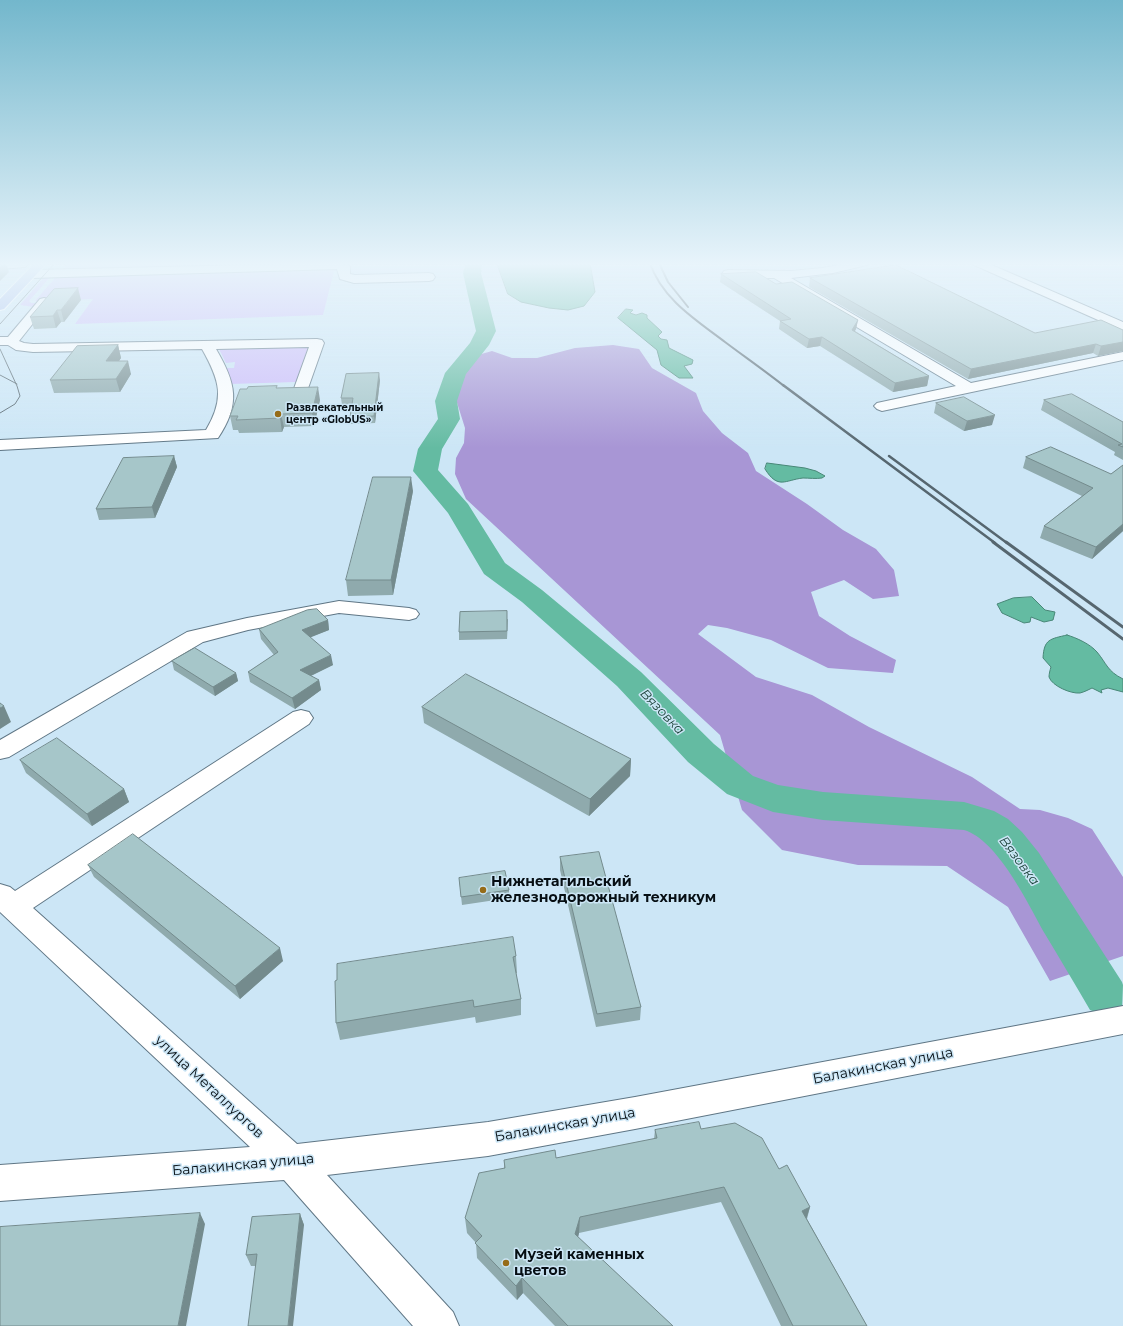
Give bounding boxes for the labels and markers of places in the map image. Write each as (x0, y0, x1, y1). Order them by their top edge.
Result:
place label: Развлекательный центр «GlobUS» (286, 402, 383, 426)
marker: Развлекательный центр «GlobUS» (273, 409, 283, 419)
place label: Нижнетагильский железнодорожный техникум (491, 874, 716, 906)
marker: Нижнетагильский железнодорожный техникум (478, 885, 488, 895)
place label: Музей каменных цветов (514, 1247, 644, 1280)
marker: Музей каменных цветов (501, 1258, 511, 1268)

